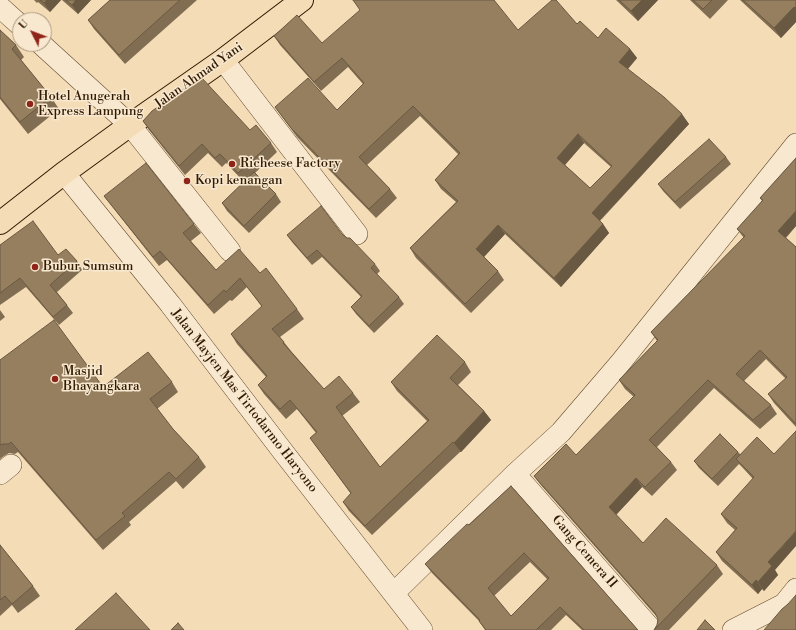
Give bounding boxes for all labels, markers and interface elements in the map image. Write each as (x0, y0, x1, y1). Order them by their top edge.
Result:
north arrow (12, 12, 52, 52)
text: U (16, 17, 32, 32)
street label: Jalan Ahmad Yani (152, 40, 246, 112)
place label: Hotel Anugerah Express Lampung (38, 89, 143, 120)
marker: Hotel Anugerah Express Lampung (25, 99, 35, 109)
place label: Richeese Factory (240, 156, 341, 172)
marker: Richeese Factory (227, 159, 237, 169)
place label: Kopi kenangan (195, 173, 283, 189)
marker: Kopi kenangan (182, 176, 192, 186)
place label: Bubur Sumsum (43, 259, 133, 275)
marker: Bubur Sumsum (30, 262, 40, 272)
street label: Jalan Mayjen Mas Tirtodarmo Haryono (167, 306, 321, 496)
place label: Masjid Bhayangkara (63, 364, 140, 395)
marker: Masjid Bhayangkara (50, 374, 60, 384)
street label: Gang Cemera II (548, 512, 620, 592)

